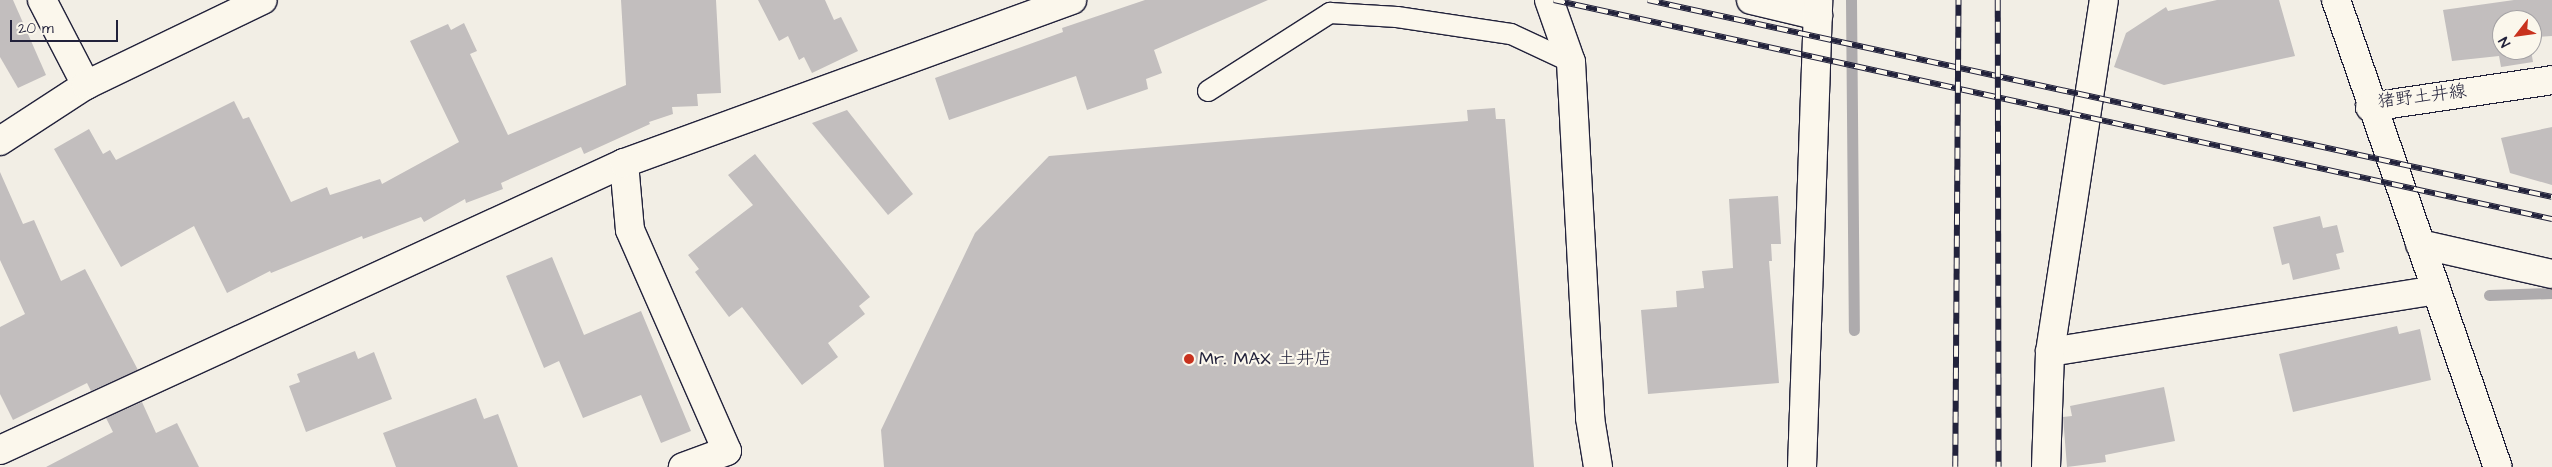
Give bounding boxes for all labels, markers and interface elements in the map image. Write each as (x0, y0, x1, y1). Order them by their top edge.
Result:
scale bar (12, 10, 120, 42)
north arrow (2492, 10, 2542, 60)
text: 20 m (18, 18, 54, 39)
text: N (2494, 33, 2516, 51)
street label: 猪野土井線 (2376, 81, 2468, 113)
place label: Mr. MAX 土井店 (1199, 348, 1332, 370)
marker: Mr. MAX 土井店 (1183, 353, 1195, 365)

